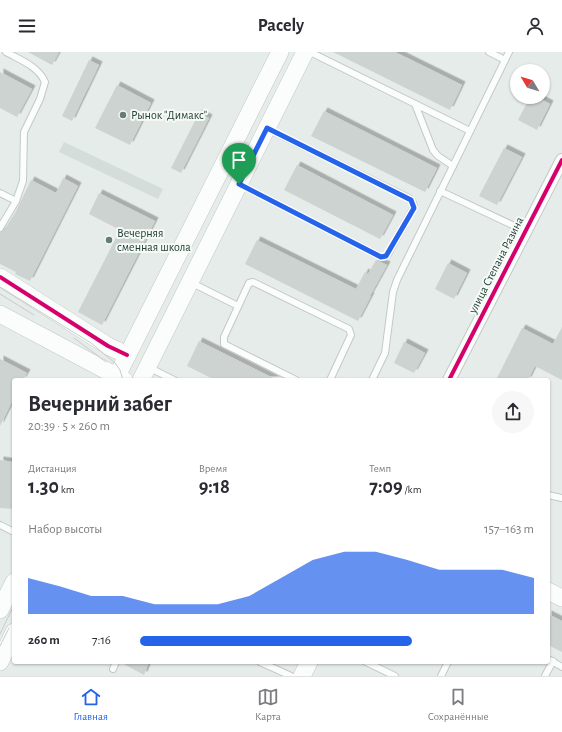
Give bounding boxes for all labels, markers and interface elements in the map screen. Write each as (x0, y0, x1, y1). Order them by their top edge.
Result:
icon: menu (16, 15, 38, 37)
icon: person (524, 15, 546, 37)
text: Pacely (258, 17, 304, 35)
north arrow (510, 64, 550, 104)
map controls (510, 64, 550, 104)
place label: Рынок "Димакс" (131, 109, 207, 121)
marker: Рынок "Димакс" (118, 110, 128, 120)
pin (222, 143, 256, 184)
icon: arrive (228, 149, 250, 171)
street label: улица Степана Разина (466, 214, 527, 317)
place label: Вечерняя сменная школа (117, 227, 191, 253)
marker: Вечерняя сменная школа (104, 235, 114, 245)
button: share (492, 391, 534, 433)
text: Вечерний забег (28, 393, 172, 415)
text: 20:39 · 5 × 260 m (28, 420, 110, 433)
text: Дистанция (28, 463, 77, 474)
text: Время (199, 463, 227, 474)
text: Темп (369, 463, 391, 474)
text: 1.30 (28, 477, 59, 497)
text: 9:18 (199, 477, 230, 497)
text: 7:09 (369, 477, 403, 497)
text: km (59, 484, 74, 495)
text: /km (403, 484, 421, 495)
text: Набор высоты (28, 523, 102, 536)
text: 157–163 m (484, 523, 534, 536)
text: 260 m (28, 634, 60, 647)
text: 7:16 (92, 634, 111, 647)
tab: Главная (73, 686, 108, 723)
tab: Карта (255, 686, 281, 723)
tab: Сохранённые (428, 686, 489, 723)

